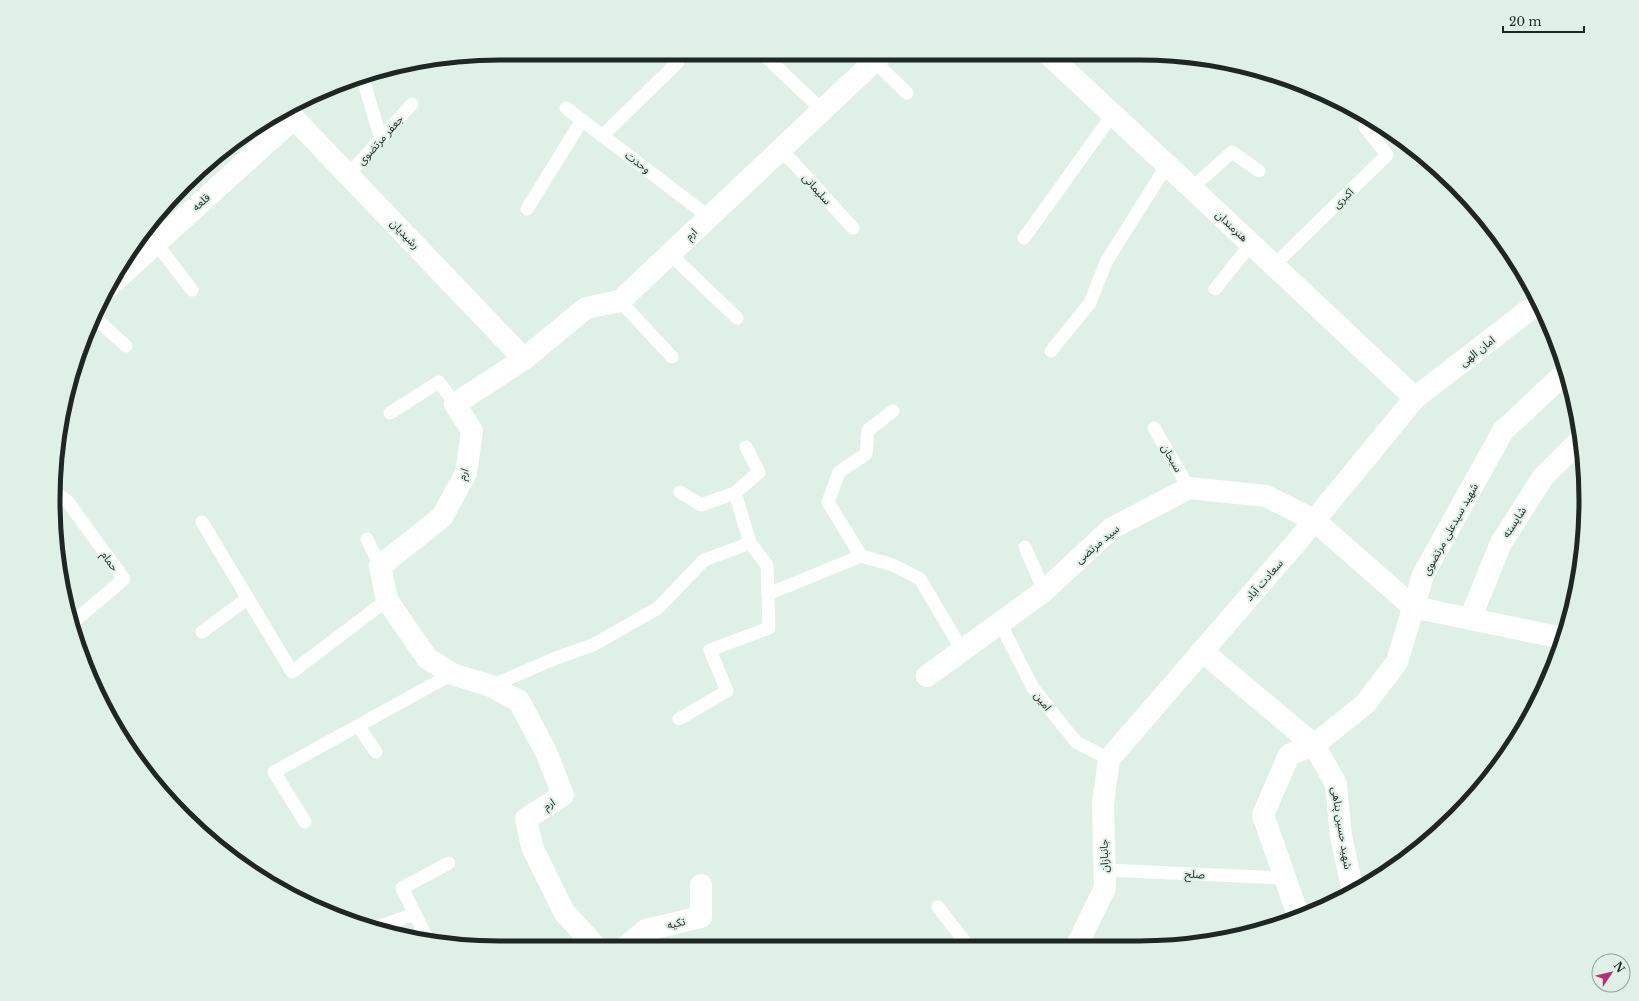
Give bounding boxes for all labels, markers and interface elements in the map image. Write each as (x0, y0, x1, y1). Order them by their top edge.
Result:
scale bar (1503, 8, 1584, 34)
text: 20 m (1509, 14, 1541, 29)
street label: جعفر مرتضوی (354, 112, 406, 168)
street label: وحدت (623, 148, 654, 176)
street label: سلیمانی (799, 171, 835, 208)
street label: اکبری (1330, 185, 1356, 211)
street label: قلعه (189, 190, 213, 214)
street label: هنرمندان (1213, 207, 1251, 245)
street label: رشیدیان (387, 216, 423, 252)
street label: ارم (682, 225, 701, 244)
street label: امان الهی (1456, 333, 1498, 369)
street label: سبحان (1158, 441, 1186, 475)
street label: ارم (454, 466, 472, 482)
street label: شهید سیدعلی مرتضوی (1419, 480, 1481, 577)
street label: شایسته (1499, 504, 1529, 540)
street label: سید مرتضی (1072, 521, 1122, 567)
street label: حمام (97, 548, 122, 575)
street label: سعادت آباد (1242, 556, 1286, 604)
street label: امین (1031, 689, 1055, 713)
street label: شهید حسین پناهی (1328, 786, 1355, 871)
street label: ارم (540, 795, 558, 814)
street label: جانبازان (1096, 838, 1112, 873)
street label: صلح (1184, 866, 1206, 883)
street label: تکیه (665, 914, 687, 932)
north arrow (1591, 953, 1631, 993)
text: N (1610, 959, 1628, 976)

